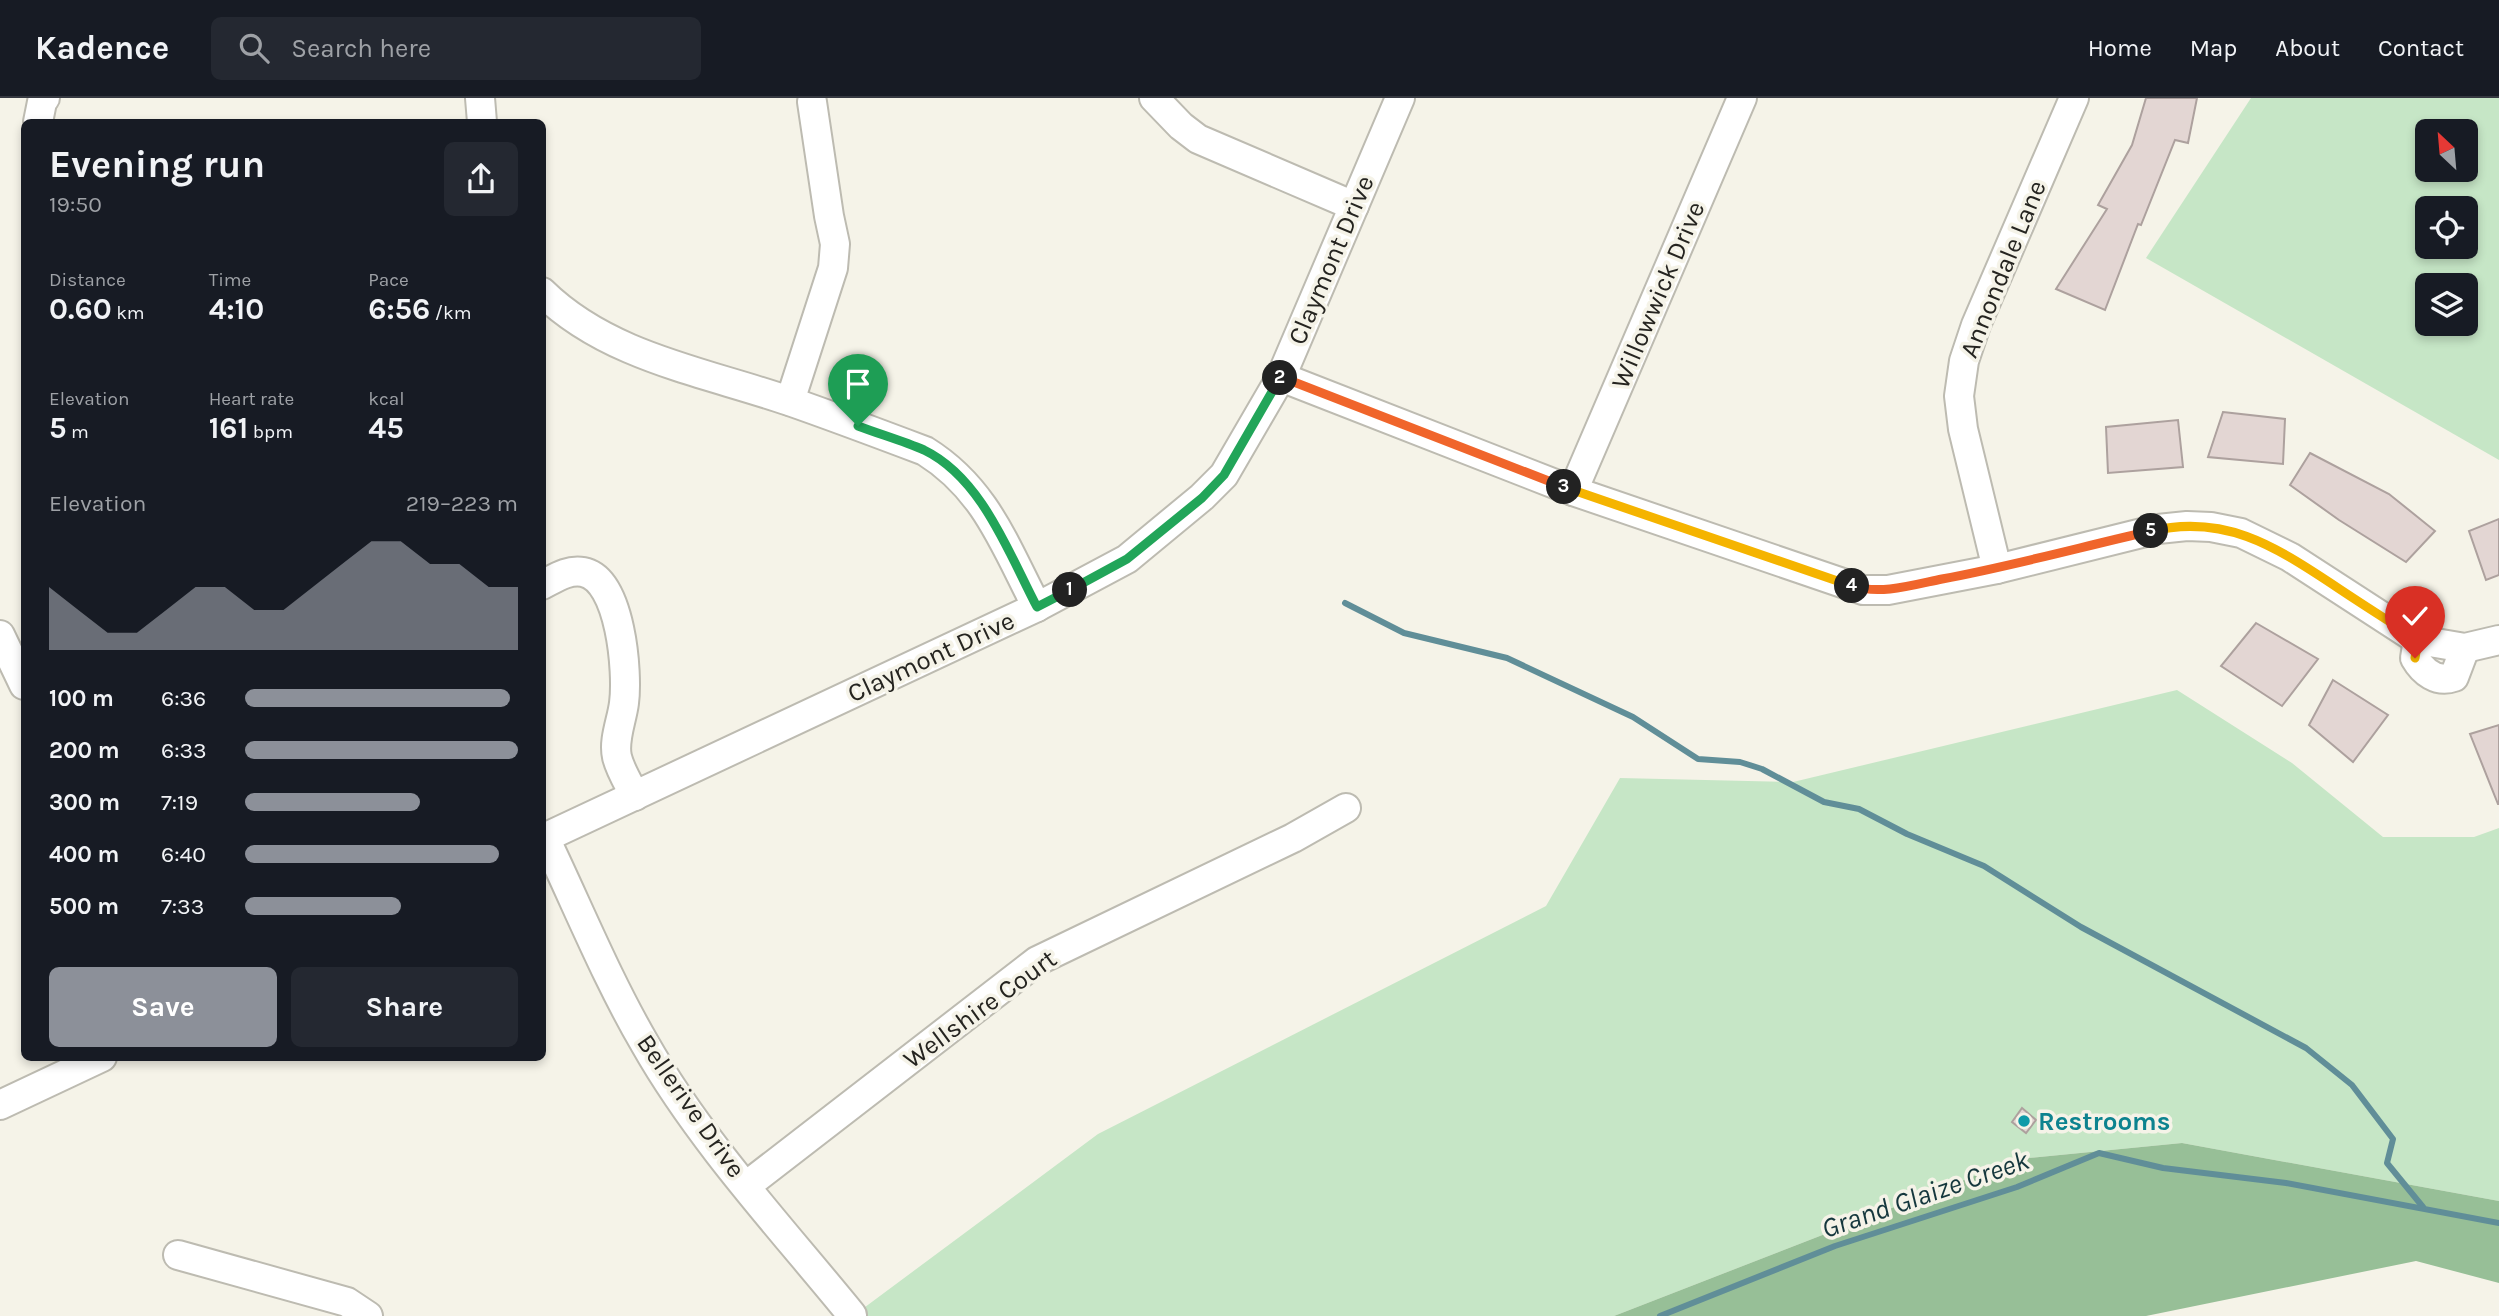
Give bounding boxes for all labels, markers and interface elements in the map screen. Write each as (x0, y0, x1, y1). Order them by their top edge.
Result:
search box (211, 17, 701, 80)
text: Kadence (35, 29, 169, 67)
icon: search (235, 29, 273, 67)
text: Search here (291, 33, 431, 64)
text: Home (2088, 34, 2152, 62)
text: Map (2190, 34, 2237, 62)
text: About (2275, 34, 2340, 62)
text: Contact (2378, 34, 2464, 62)
north arrow (2415, 119, 2478, 182)
map controls (2415, 119, 2478, 336)
text: Evening run (49, 142, 265, 187)
button: share (444, 142, 518, 216)
street label: Claymont Drive (1281, 171, 1381, 349)
street label: Annondale Lane (1953, 176, 2053, 362)
text: 19:50 (49, 191, 102, 218)
button: locate (2415, 196, 2478, 259)
street label: Willowwick Drive (1605, 197, 1711, 393)
text: Distance (49, 269, 126, 291)
text: Time (209, 269, 251, 291)
text: Pace (368, 269, 409, 291)
button: layers (2415, 273, 2478, 336)
text: 0.60 (49, 291, 112, 327)
text: 4:10 (209, 291, 264, 327)
text: 6:56 (368, 291, 430, 327)
text: km (112, 302, 145, 324)
text: /km (430, 302, 472, 324)
pin (828, 354, 888, 426)
pin: 2 (1262, 360, 1298, 396)
icon: arrive (839, 365, 877, 403)
text: 2 (1274, 366, 1285, 388)
text: Elevation (49, 388, 129, 410)
text: Heart rate (209, 388, 294, 410)
text: kcal (368, 388, 405, 410)
text: 5 (49, 410, 66, 446)
text: 161 (209, 410, 248, 446)
text: 45 (368, 410, 404, 446)
text: m (66, 421, 89, 443)
text: bpm (248, 421, 293, 443)
pin: 3 (1546, 470, 1582, 504)
text: 3 (1558, 475, 1569, 497)
text: Elevation (49, 490, 146, 517)
text: 219–223 m (406, 490, 518, 517)
pin: 5 (2134, 514, 2168, 548)
text: 5 (2145, 519, 2156, 541)
pin: 4 (1834, 568, 1870, 603)
pin: 1 (1052, 573, 1088, 608)
text: 4 (1846, 574, 1857, 596)
text: 1 (1066, 578, 1073, 600)
pin (2385, 586, 2445, 658)
icon: check (2396, 597, 2434, 635)
street label: Claymont Drive (843, 605, 1019, 709)
text: 100 m (49, 685, 114, 712)
text: 6:36 (161, 685, 206, 712)
text: 200 m (49, 737, 120, 764)
text: 6:33 (161, 737, 207, 764)
text: 300 m (49, 789, 120, 816)
text: 7:19 (161, 789, 198, 816)
text: 400 m (49, 841, 119, 868)
text: 6:40 (161, 841, 206, 868)
text: 500 m (49, 893, 119, 920)
text: 7:33 (161, 893, 204, 920)
street label: Wellshire Court (898, 943, 1063, 1075)
button: Save (49, 967, 277, 1047)
button: Share (291, 967, 518, 1047)
street label: Bellerive Drive (630, 1028, 752, 1184)
place label: Restrooms (2038, 1106, 2171, 1137)
marker: Restrooms (2016, 1113, 2032, 1129)
water label: Grand Glaize Creek (1817, 1143, 2034, 1245)

